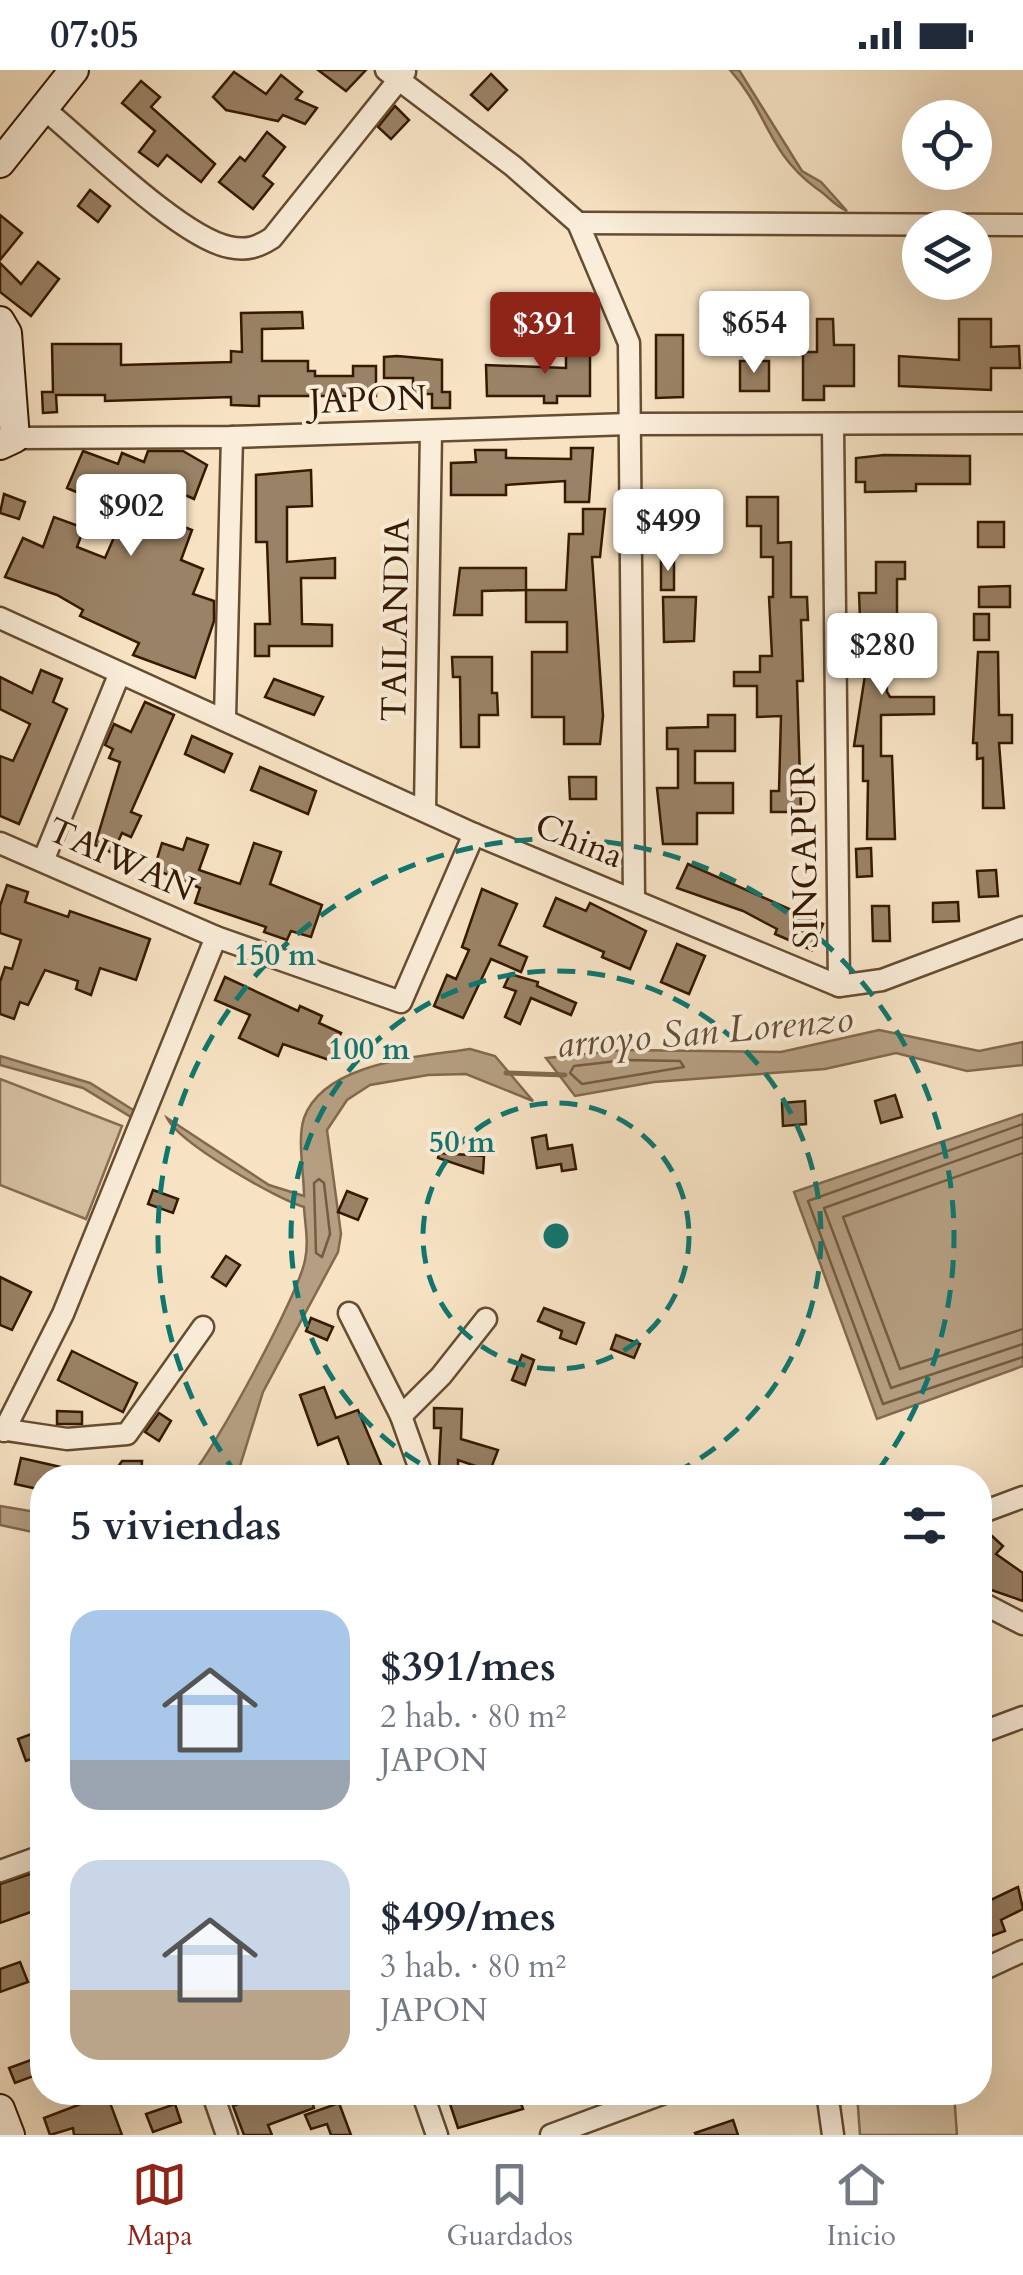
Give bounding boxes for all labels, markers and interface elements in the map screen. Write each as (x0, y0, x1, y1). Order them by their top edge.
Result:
text: 07:05 (50, 9, 139, 61)
map controls (902, 100, 992, 300)
button: locate (902, 100, 992, 190)
button: layers (902, 210, 992, 300)
pin: $654 (695, 291, 813, 376)
pin: $391 (486, 292, 604, 377)
text: $654 (721, 301, 787, 345)
text: $391 (512, 302, 578, 346)
street label: JAPON (303, 374, 428, 426)
pin: $902 (72, 474, 190, 559)
text: $902 (98, 484, 164, 528)
pin: $499 (609, 489, 727, 574)
text: $499 (635, 499, 701, 543)
street label: TAILANDIA (370, 518, 422, 722)
pin: $280 (823, 613, 941, 698)
text: $280 (849, 623, 915, 667)
street label: SINGAPUR (779, 762, 831, 949)
street label: China (528, 802, 630, 880)
street label: TAIWAN (40, 806, 202, 914)
text: 150 m (234, 935, 316, 976)
water label: arroyo San Lorenzo (555, 993, 855, 1071)
text: 100 m (328, 1029, 410, 1070)
text: 50 m (429, 1122, 496, 1163)
centre of rings (538, 1218, 574, 1254)
text: 5 viviendas (70, 1497, 281, 1554)
icon: filters (897, 1498, 952, 1553)
text: $391/mes (380, 1638, 556, 1695)
icon: home (150, 1650, 270, 1770)
text: 2 hab. · 80 m² (380, 1695, 566, 1739)
text: JAPON (380, 1739, 487, 1783)
text: $499/mes (380, 1888, 556, 1945)
icon: home (150, 1900, 270, 2020)
text: 3 hab. · 80 m² (380, 1945, 566, 1989)
text: JAPON (380, 1989, 487, 2033)
tab: Mapa (127, 2157, 193, 2255)
tab: Guardados (447, 2157, 573, 2255)
tab: Inicio (827, 2157, 896, 2255)

